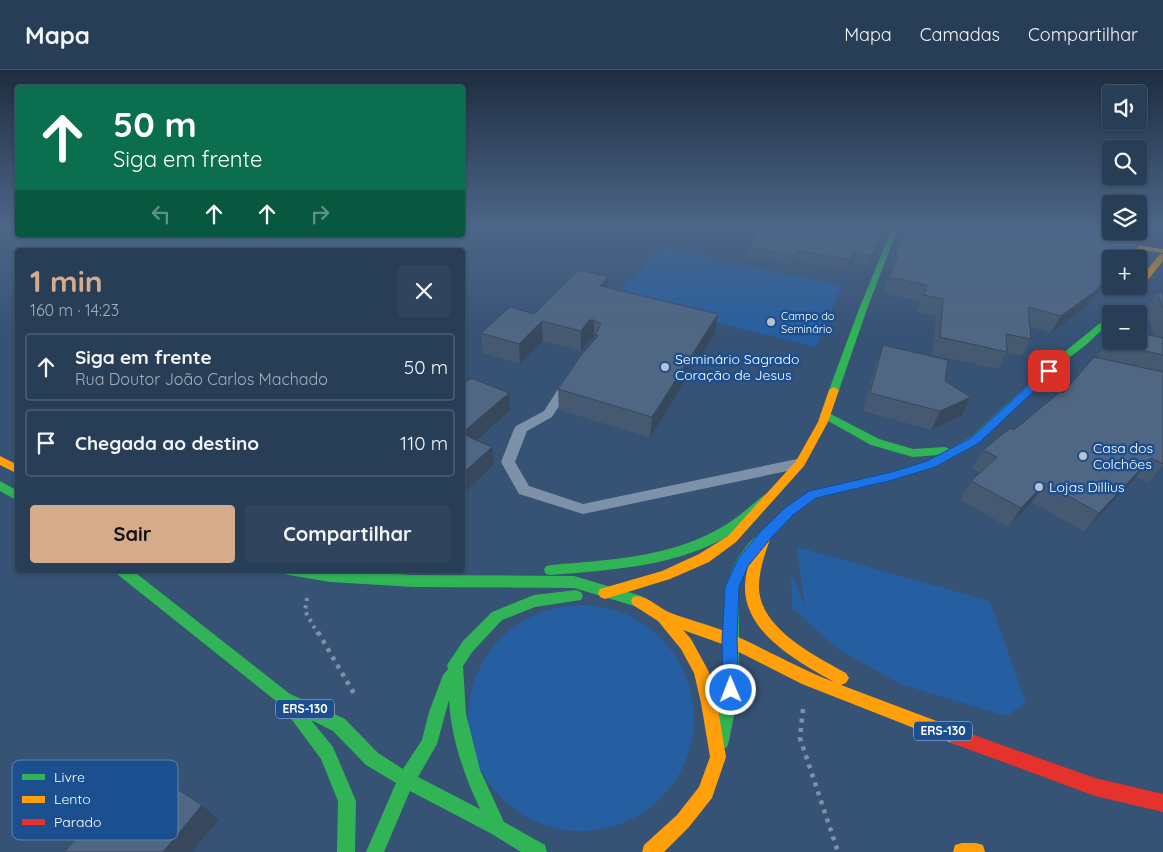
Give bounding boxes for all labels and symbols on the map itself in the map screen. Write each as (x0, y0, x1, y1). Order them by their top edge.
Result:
place label: Campo do Seminário (781, 309, 835, 336)
marker: Campo do Seminário (765, 316, 777, 328)
place label: Seminário Sagrado Coração de Jesus (675, 350, 800, 384)
pin (1028, 350, 1070, 392)
marker: Seminário Sagrado Coração de Jesus (659, 361, 671, 373)
place label: Casa dos Colchões (1093, 439, 1153, 473)
marker: Casa dos Colchões (1077, 450, 1089, 462)
place label: Lojas Dillius (1049, 478, 1125, 496)
marker: Lojas Dillius (1033, 481, 1045, 493)
position arrow (704, 663, 756, 715)
road number: ERS-130 (276, 700, 334, 718)
road number: ERS-130 (914, 721, 972, 740)
legend (12, 760, 178, 840)
text: Livre (54, 768, 85, 786)
text: Lento (54, 790, 91, 808)
text: Parado (54, 813, 101, 831)

